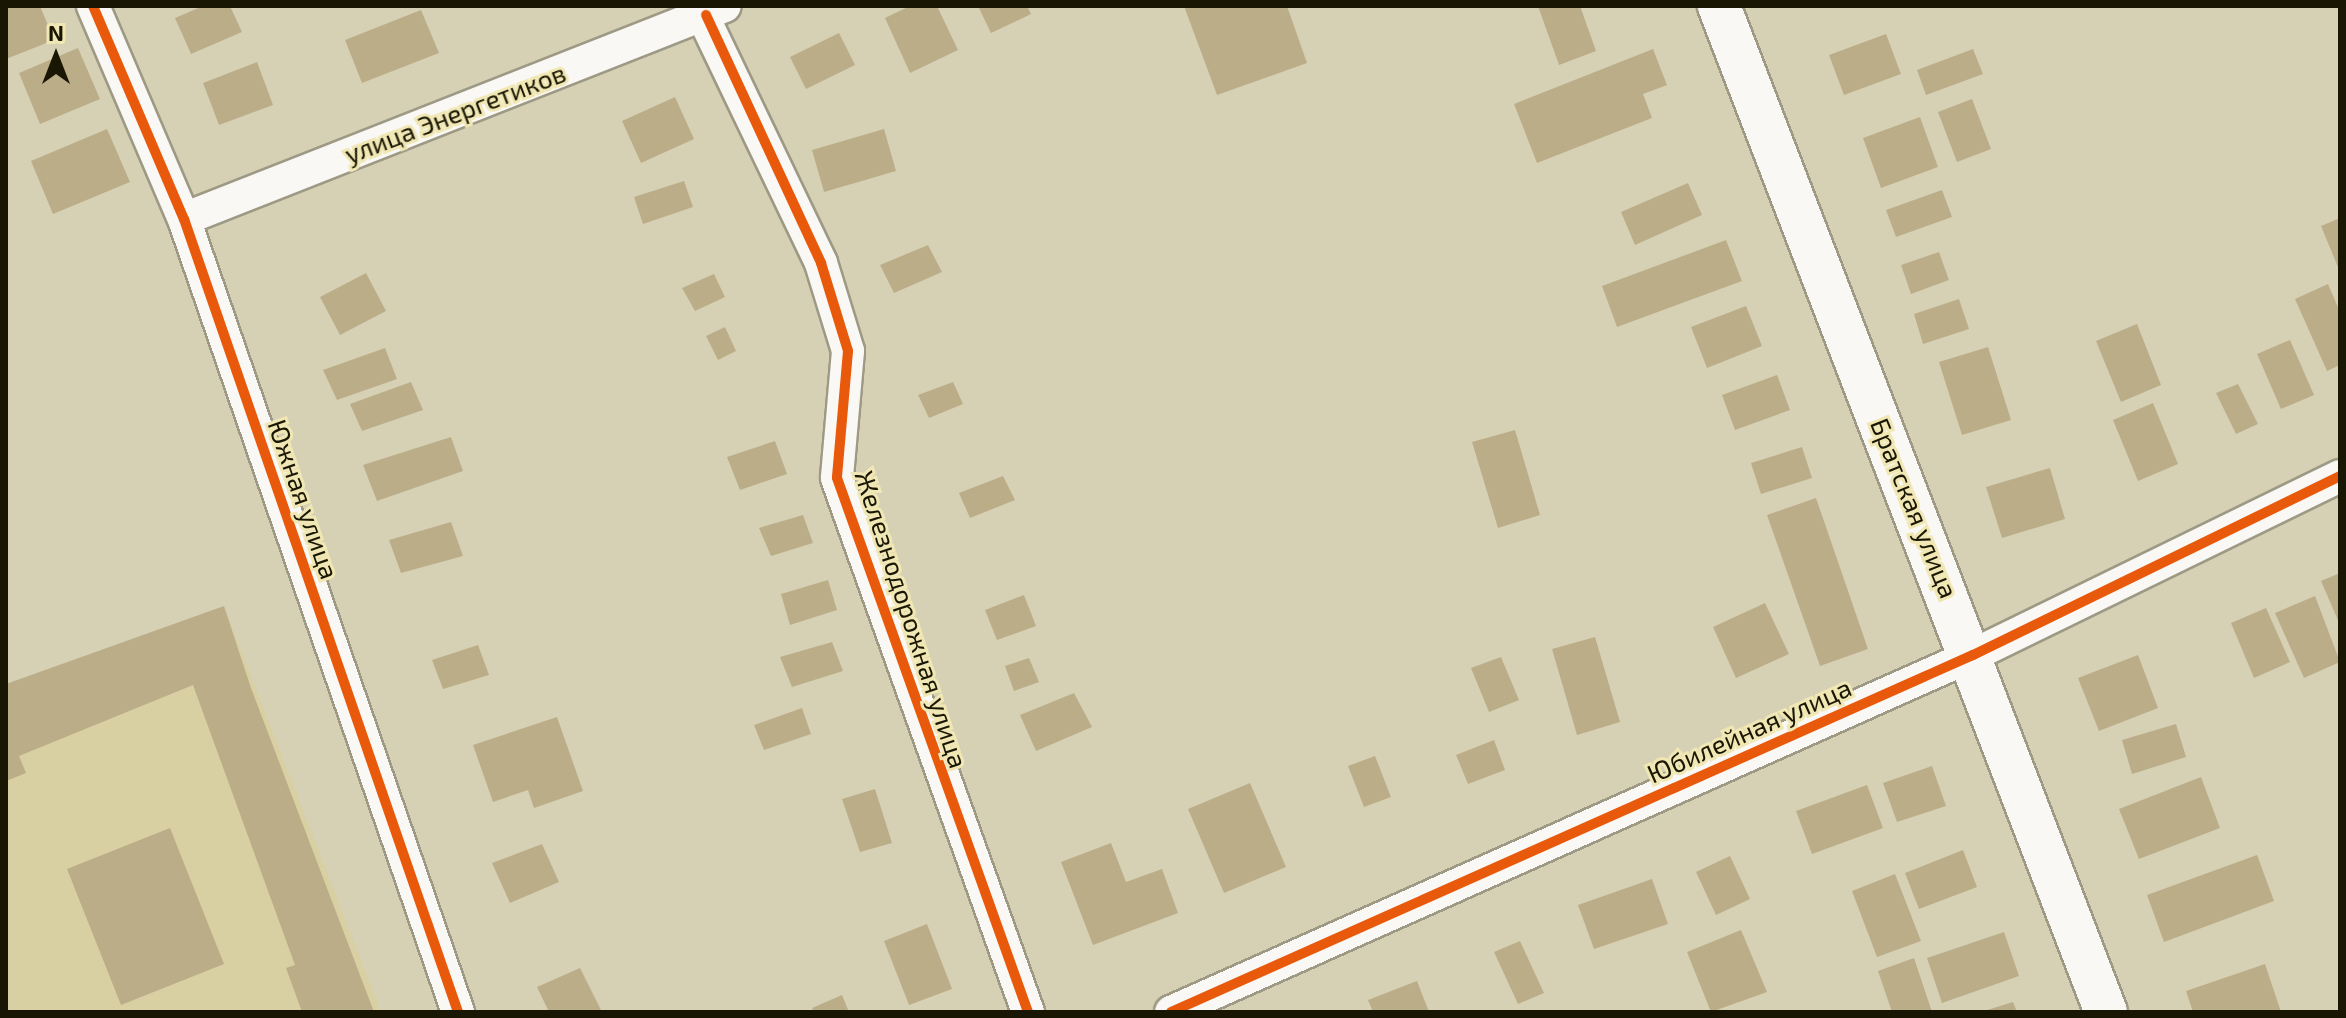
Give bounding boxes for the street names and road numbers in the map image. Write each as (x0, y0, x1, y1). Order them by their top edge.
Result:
street label: улица Энергетиков (340, 56, 570, 170)
street label: Братская улица (1865, 414, 1965, 602)
street label: Южная улица (262, 415, 346, 583)
street label: Железнодорожная улица (849, 466, 975, 772)
street label: Юбилейная улица (1642, 671, 1856, 789)

